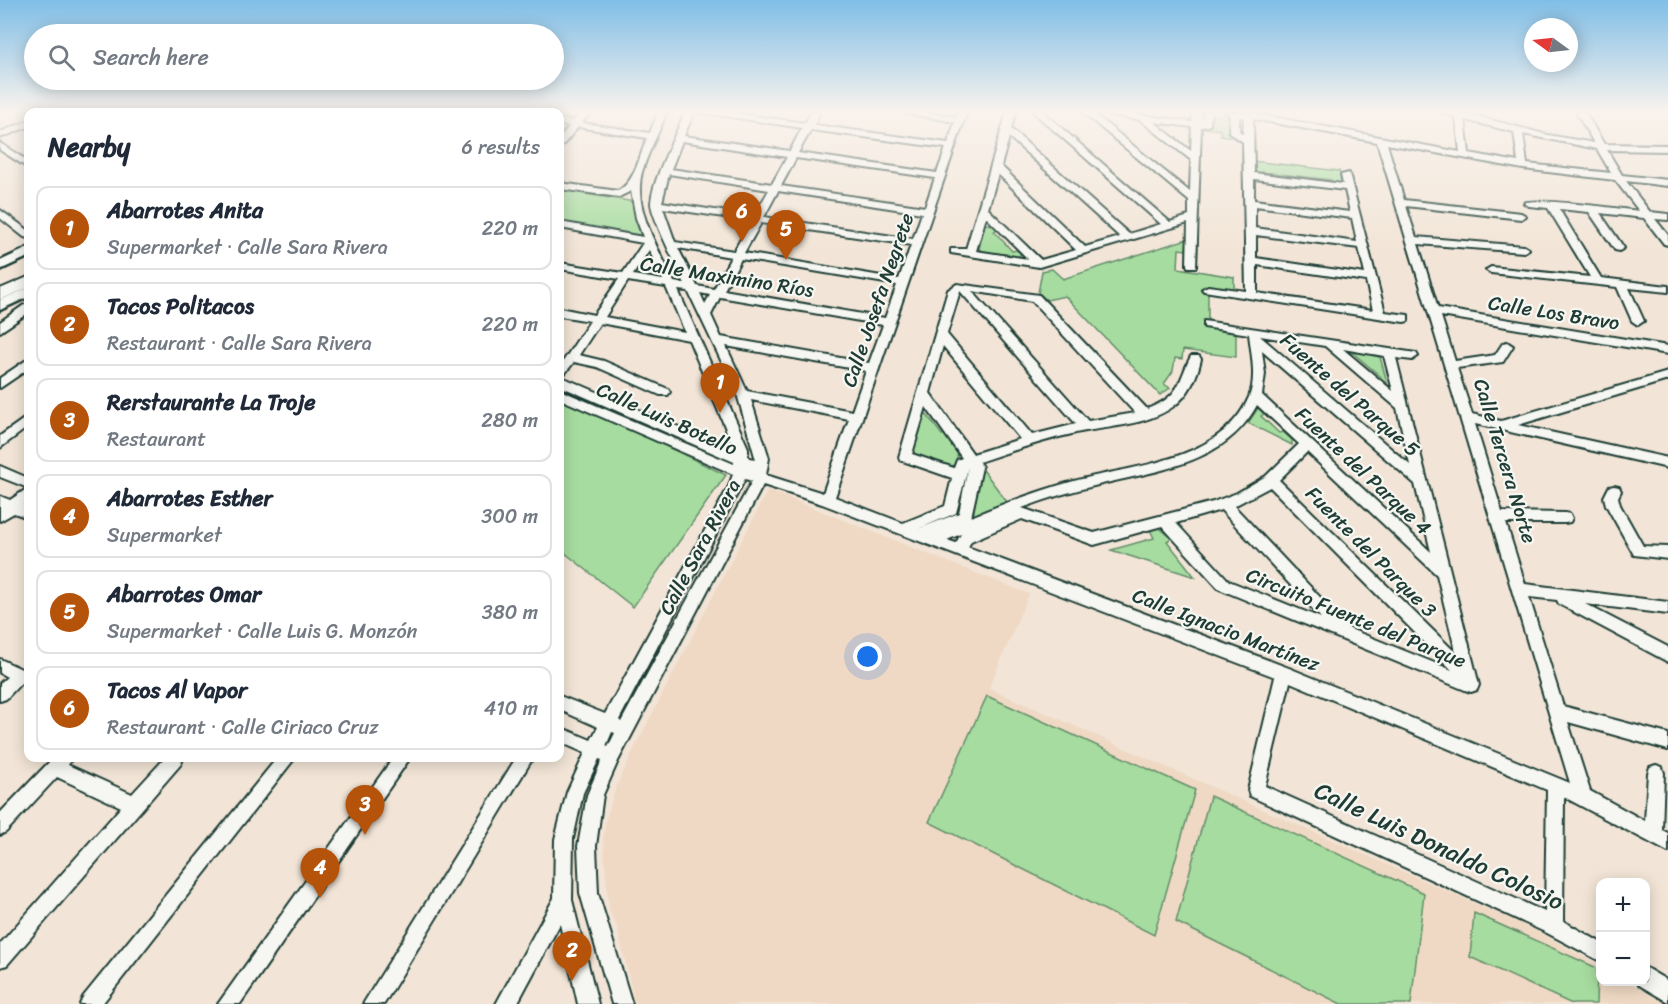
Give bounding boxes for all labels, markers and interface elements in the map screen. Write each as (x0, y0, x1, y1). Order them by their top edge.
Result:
north arrow (1524, 18, 1578, 72)
search box (24, 24, 564, 90)
text: Search here (93, 38, 209, 77)
icon: search (45, 41, 78, 74)
text: Nearby (48, 124, 130, 170)
text: 6 results (461, 130, 540, 165)
text: Abarrotes Anita (107, 191, 263, 230)
pin: 6 (722, 192, 762, 242)
street label: Calle Josefa Negrete (832, 208, 924, 392)
pin: 5 (766, 210, 806, 260)
text: 1 (65, 211, 74, 246)
text: 220 m (482, 211, 538, 246)
text: Supermarket · Calle Sara Rivera (107, 230, 388, 265)
street label: Calle Maximino Ríos (638, 246, 817, 308)
street label: Calle Los Bravo (1486, 285, 1622, 341)
text: Tacos Politacos (107, 287, 254, 326)
text: 2 (64, 307, 75, 342)
text: 220 m (482, 307, 538, 342)
street label: Fuente del Parque 5 (1272, 324, 1428, 466)
text: Restaurant · Calle Sara Rivera (107, 326, 372, 361)
pin: 1 (700, 364, 740, 413)
street label: Calle Luis Botello (591, 372, 743, 466)
street label: Calle Tercera Norte (1463, 374, 1547, 548)
text: Rerstaurante La Troje (107, 383, 316, 422)
street label: Fuente del Parque 4 (1286, 398, 1440, 544)
text: 3 (64, 403, 75, 438)
text: 280 m (481, 403, 538, 438)
text: Restaurant (107, 422, 206, 457)
street label: Calle Sara Rivera (649, 473, 751, 621)
street label: Fuente del Parque 3 (1297, 478, 1445, 626)
text: Abarrotes Esther (107, 479, 273, 518)
text: 4 (63, 499, 76, 534)
text: 300 m (481, 499, 538, 534)
text: Supermarket (107, 518, 222, 553)
street label: Circuito Fuente del Parque (1241, 558, 1471, 678)
text: Abarrotes Omar (107, 575, 261, 614)
street label: Calle Ignacio Martínez (1127, 578, 1325, 682)
text: 5 (63, 595, 76, 630)
text: 380 m (482, 595, 538, 630)
text: Supermarket · Calle Luis G. Monzón (107, 614, 417, 649)
your location (853, 642, 882, 671)
text: Tacos Al Vapor (107, 671, 247, 710)
text: 6 (64, 691, 75, 726)
text: 410 m (484, 691, 538, 726)
text: Restaurant · Calle Ciriaco Cruz (107, 710, 379, 745)
street label: Calle Luis Donaldo Colosio (1307, 770, 1571, 922)
pin: 3 (346, 786, 385, 835)
pin: 4 (300, 848, 340, 898)
map controls (1596, 878, 1650, 986)
button: + (1596, 878, 1650, 932)
pin: 2 (552, 932, 592, 981)
button: − (1596, 932, 1650, 986)

